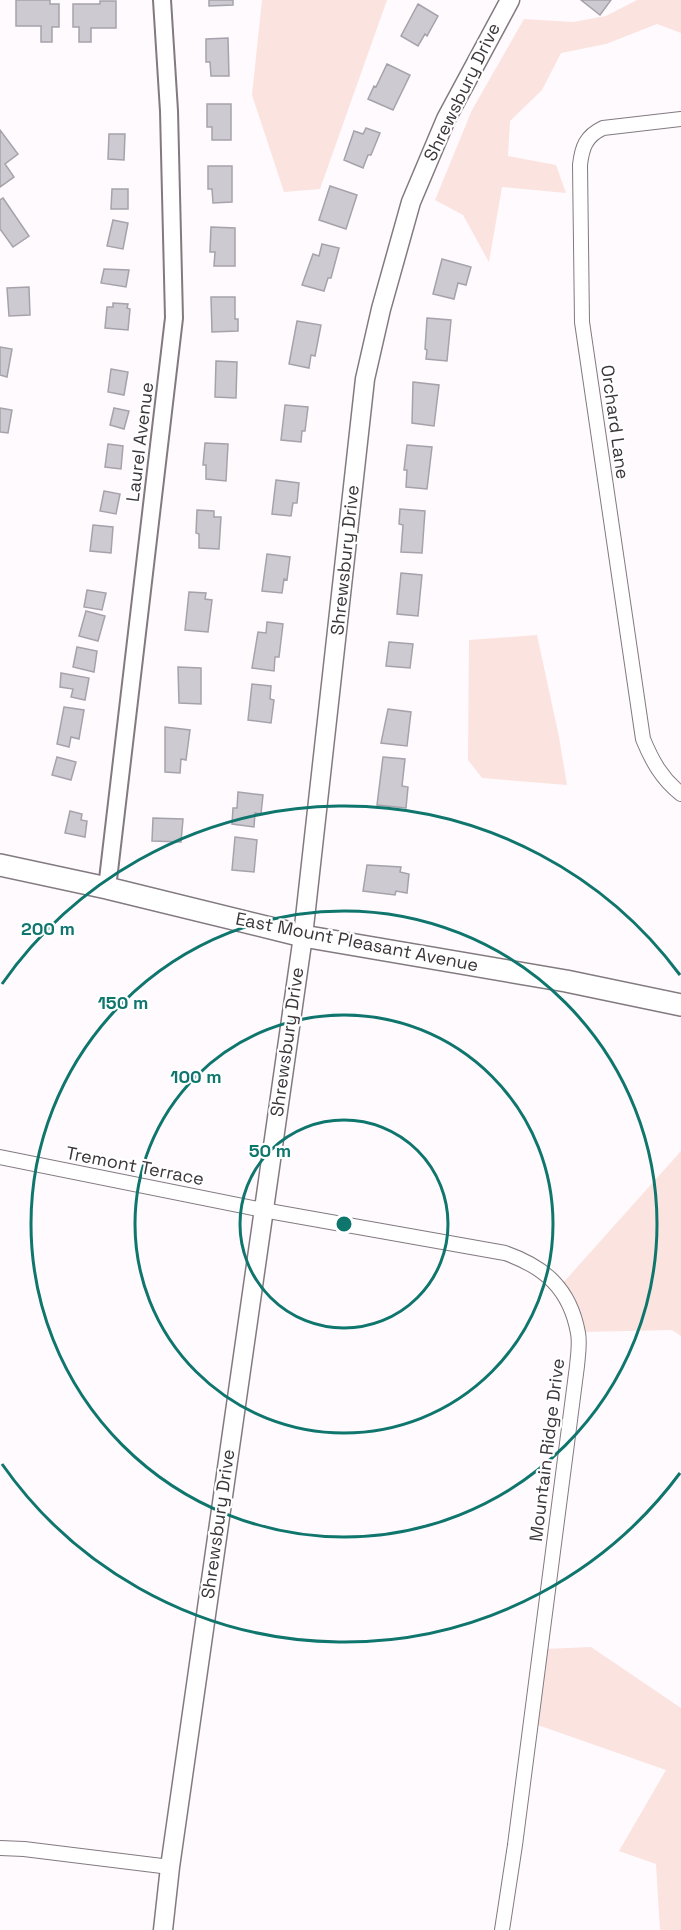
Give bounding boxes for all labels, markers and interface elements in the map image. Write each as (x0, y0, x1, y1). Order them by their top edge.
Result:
street label: Shrewsbury Drive (418, 19, 505, 165)
street label: Orchard Lane (596, 363, 635, 481)
street label: Laurel Avenue (121, 381, 158, 503)
street label: Shrewsbury Drive (325, 484, 364, 636)
street label: East Mount Pleasant Avenue (234, 907, 480, 976)
text: 200 m (21, 917, 75, 940)
street label: Shrewsbury Drive (265, 966, 308, 1118)
text: 150 m (98, 991, 148, 1014)
text: 100 m (170, 1065, 222, 1088)
text: 50 m (249, 1139, 291, 1162)
street label: Tremont Terrace (64, 1141, 206, 1190)
centre of rings (334, 1214, 354, 1234)
street label: Mountain Ridge Drive (524, 1357, 569, 1543)
street label: Shrewsbury Drive (196, 1448, 239, 1600)

